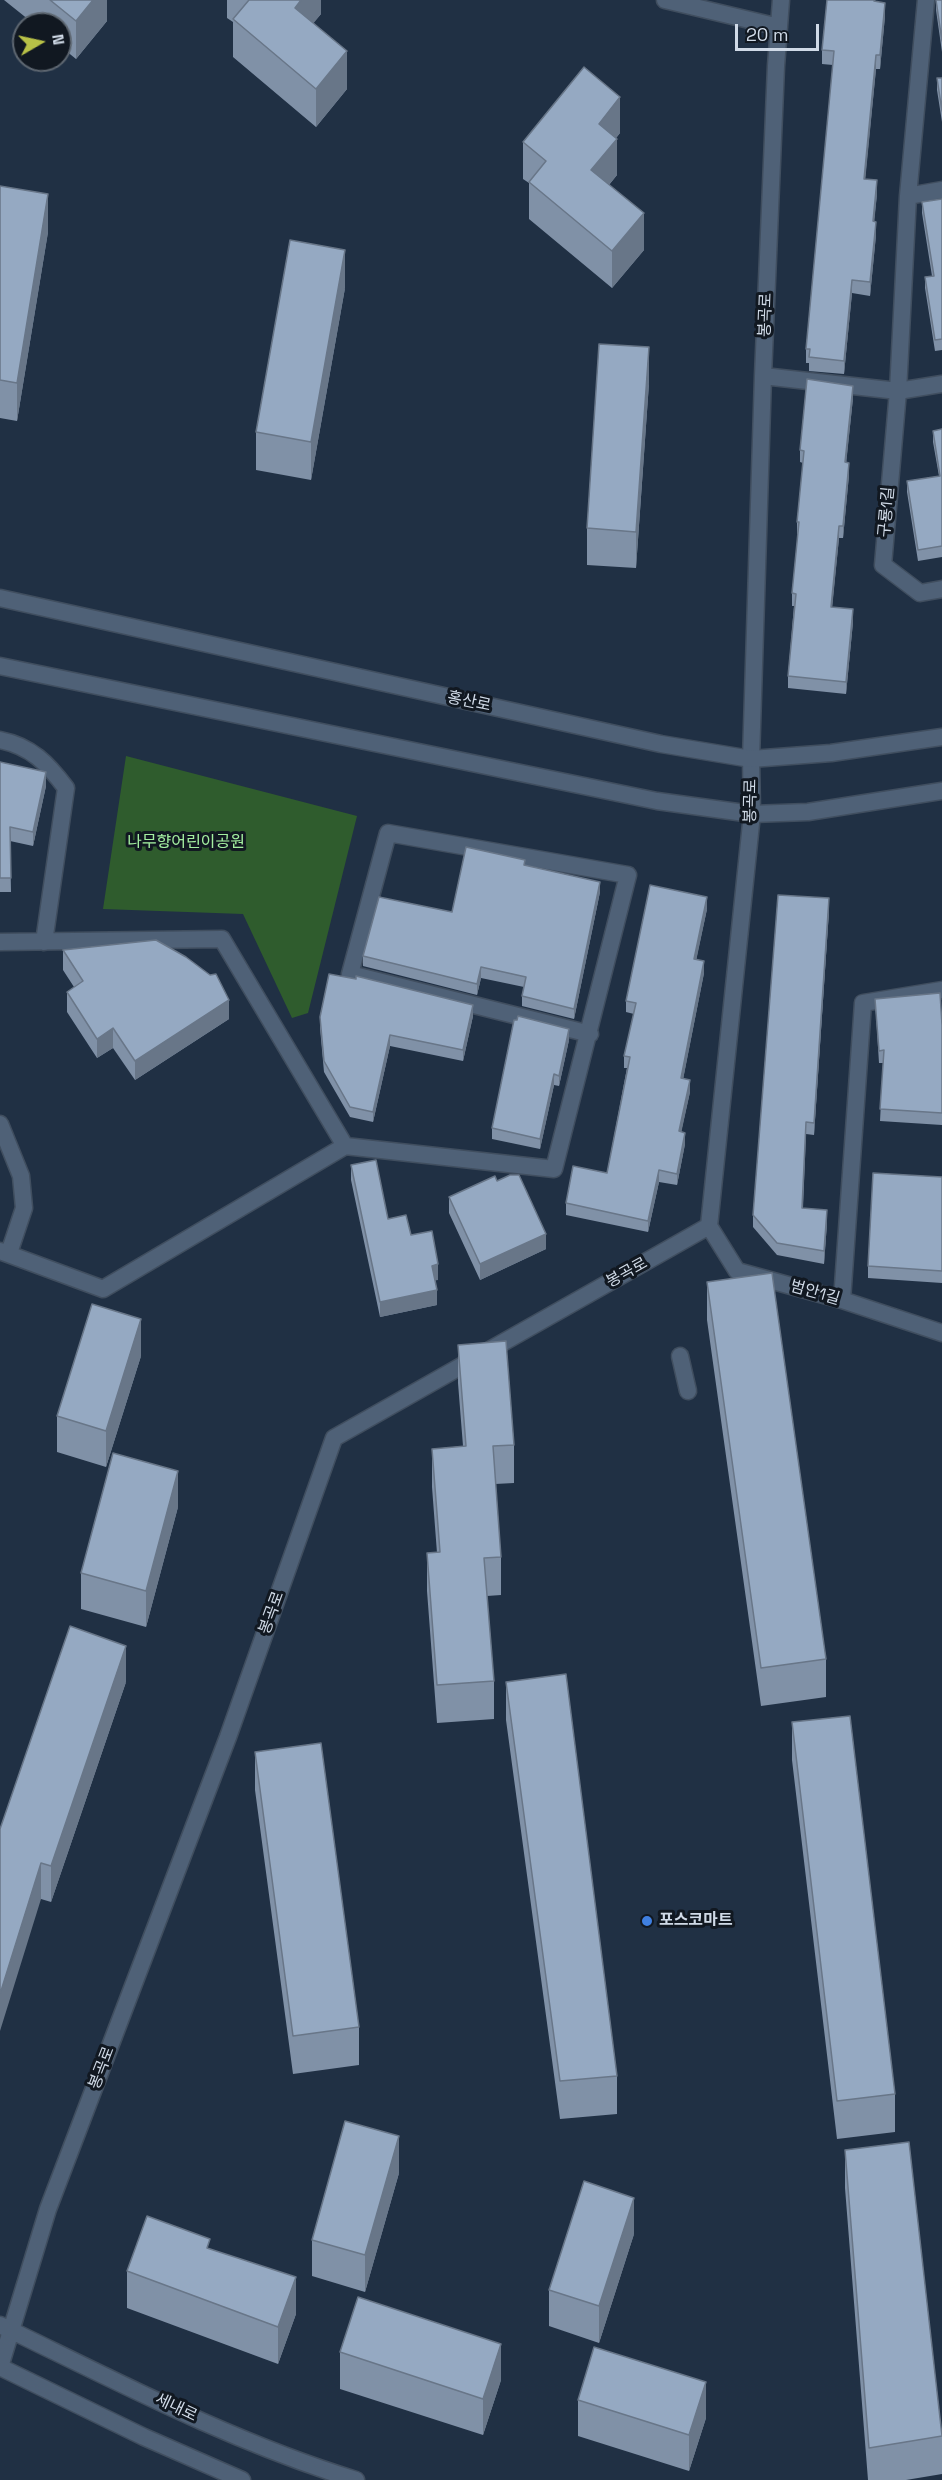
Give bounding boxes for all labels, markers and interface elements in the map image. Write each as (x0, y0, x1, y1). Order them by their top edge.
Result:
north arrow (12, 12, 72, 72)
scale bar (738, 12, 822, 50)
text: 20 m (746, 23, 789, 46)
text: N (47, 32, 70, 46)
street label: 봉곡로 (756, 293, 776, 337)
street label: 구룡1길 (875, 486, 899, 538)
street label: 홍산로 (445, 688, 493, 716)
street label: 봉곡로 (741, 779, 761, 823)
park label: 나무향어린이공원 (127, 833, 245, 853)
street label: 봉곡로 (603, 1254, 651, 1292)
street label: 범안1길 (788, 1277, 842, 1309)
street label: 봉곡로 (255, 1589, 289, 1637)
place label: 포스코마트 (659, 1911, 733, 1931)
marker: 포스코마트 (640, 1914, 654, 1928)
street label: 봉곡로 (85, 2044, 119, 2092)
street label: 세내로 (152, 2390, 200, 2426)

